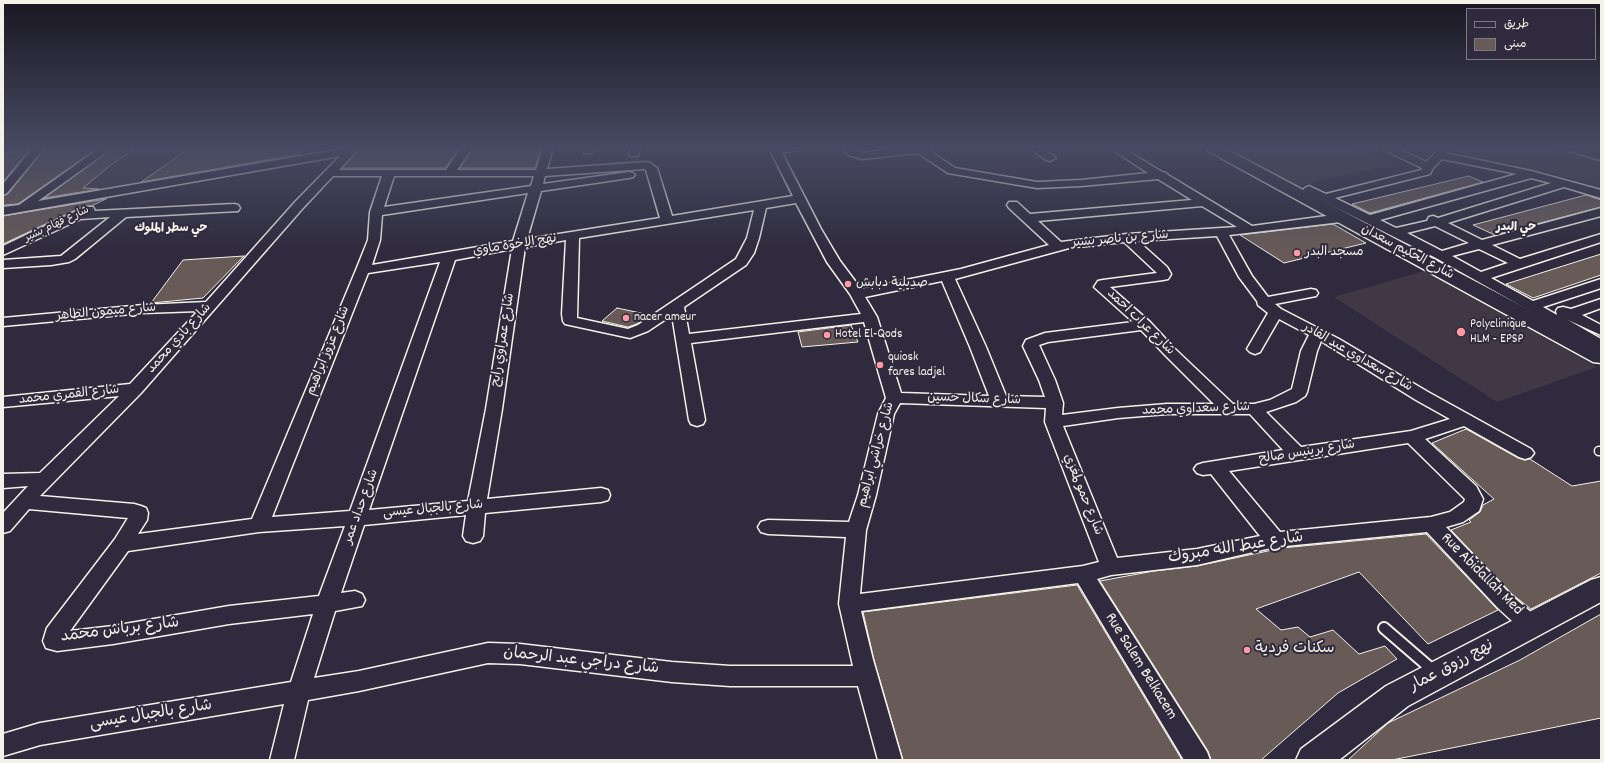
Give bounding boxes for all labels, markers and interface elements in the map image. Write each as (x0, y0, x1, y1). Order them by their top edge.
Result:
legend (1466, 8, 1596, 60)
text: طريق (1504, 16, 1529, 33)
text: مبنى (1504, 36, 1527, 53)
street label: شارع فهام بشير (22, 204, 92, 246)
district label: حي البدر (1496, 221, 1536, 235)
district label: حي سطر الملوك (135, 222, 207, 236)
street label: شارع الحكيم سعدان (1358, 222, 1456, 284)
street label: شارع بن ناصر بشير (1071, 228, 1169, 252)
street label: نهج الإخوة ماوي (472, 232, 558, 260)
place label: مسجد البدر (1305, 245, 1364, 261)
marker: مسجد البدر (1292, 248, 1302, 258)
place label: صديلية دبابش (856, 276, 928, 292)
marker: صديلية دبابش (843, 279, 853, 289)
street label: شارع عراب احمد (1103, 287, 1177, 359)
street label: شارع عمراوي رابح (489, 292, 519, 388)
street label: شارع ميمون الطاهر (55, 301, 157, 325)
street label: شارع بادي محمد (144, 301, 216, 377)
street label: شارع عزوز ابراهيم (304, 304, 354, 398)
place label: nacer ameur (634, 310, 696, 326)
marker: nacer ameur (621, 313, 631, 323)
place label: Polyclinique HLM - EPSP (1470, 317, 1526, 348)
street label: شارع سعداوي عبد القادر (1299, 320, 1415, 396)
marker: Polyclinique HLM - EPSP (1455, 326, 1467, 338)
place label: Hotel El-Qods (835, 327, 902, 343)
marker: Hotel El-Qods (822, 330, 832, 340)
place label: quiosk fares ladjel (888, 350, 945, 381)
marker: quiosk fares ladjel (875, 360, 885, 370)
street label: شارع القمري محمد (18, 383, 120, 409)
street label: شارع سكال حسين (927, 391, 1021, 409)
street label: شارع سعداوي محمد (1142, 400, 1250, 420)
street label: شارع خراشي ابراهيم (855, 401, 899, 509)
street label: شارع برينيس صالح (1258, 438, 1356, 468)
street label: شارع حمو لمغزي (1059, 452, 1105, 538)
street label: شارع حداد عمر (341, 467, 383, 547)
street label: شارع بالجبال عيسى (382, 498, 484, 522)
street label: شارع عيط الله مبروك (1167, 529, 1305, 569)
street label: Rue Abidallah Med (1436, 530, 1526, 620)
street label: Rue Salem Belkacem (1099, 610, 1181, 724)
street label: شارع برباش محمد (60, 614, 180, 648)
street label: نهج رزوق عمار (1407, 637, 1497, 697)
place label: سكنات فردية (1255, 640, 1335, 660)
street label: شارع دراجي عبد الرحمان (502, 644, 660, 680)
marker: سكنات فردية (1242, 645, 1252, 655)
street label: شارع بالجبال عيسى (88, 697, 214, 735)

